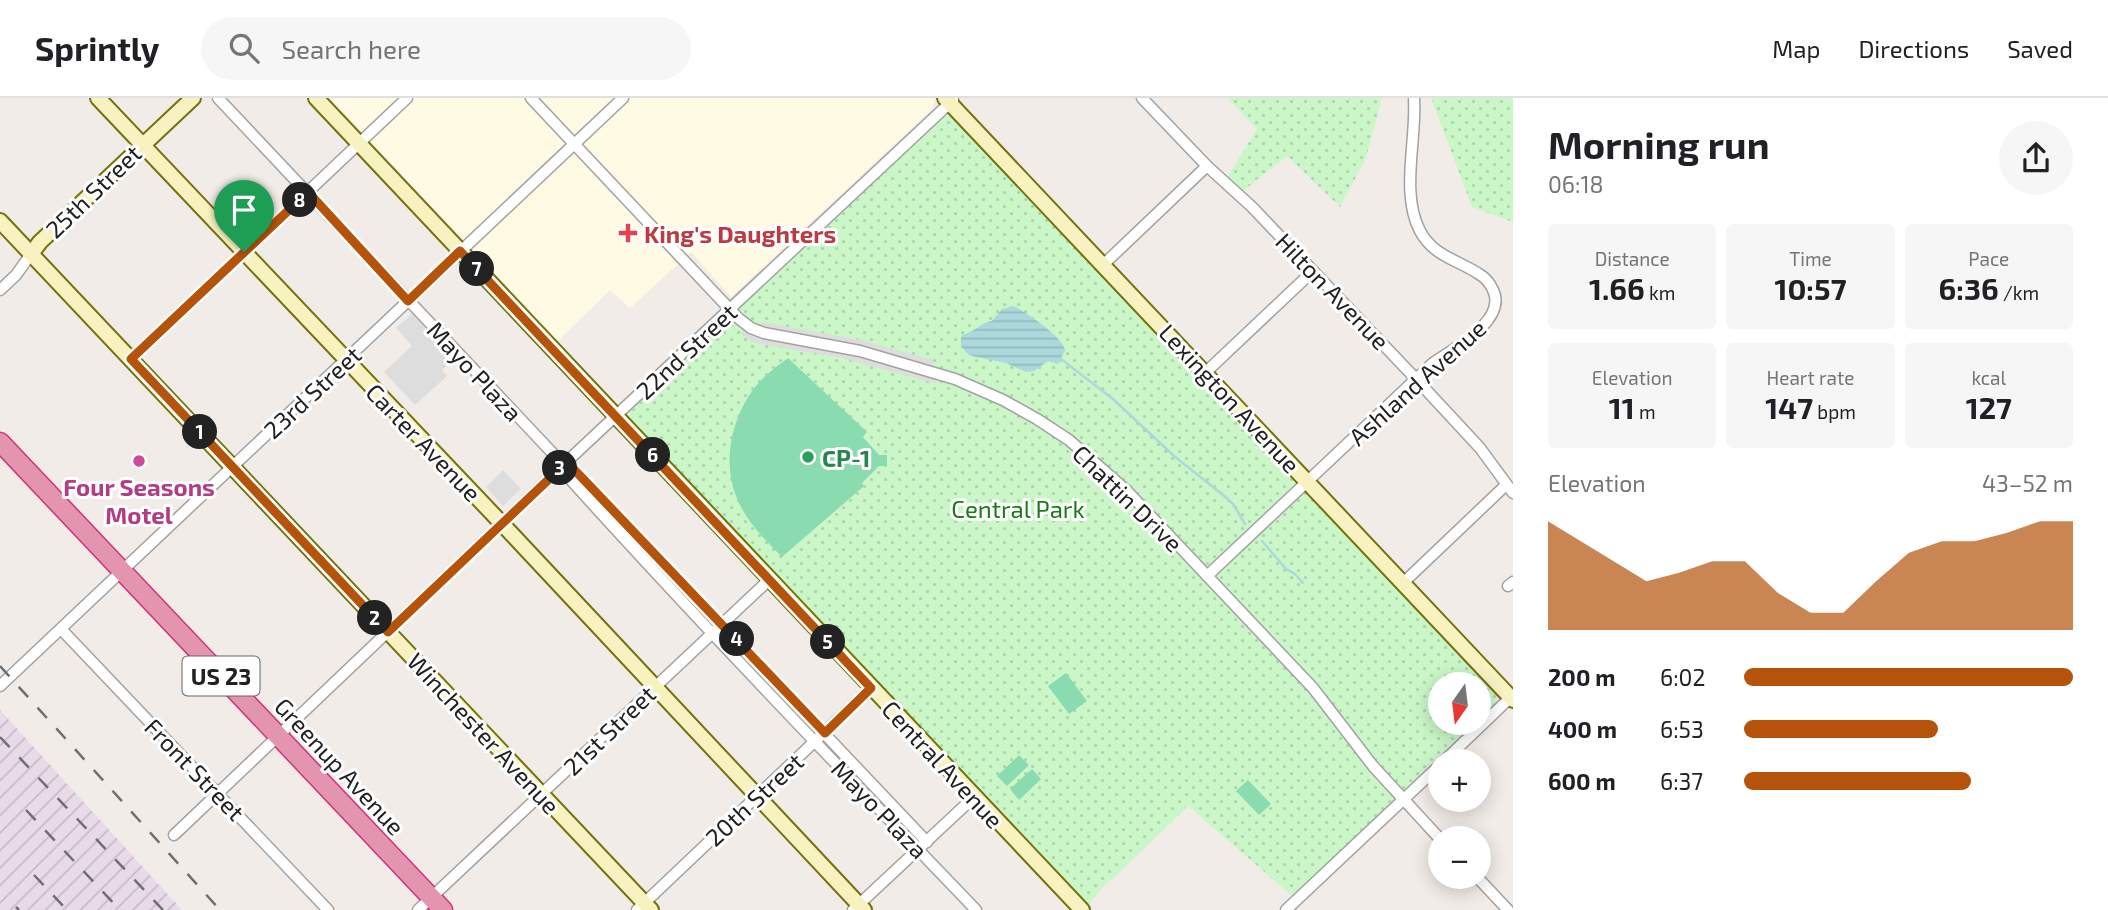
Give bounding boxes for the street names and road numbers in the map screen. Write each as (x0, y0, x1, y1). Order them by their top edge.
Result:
street label: 25th Street (39, 138, 147, 244)
street label: Hilton Avenue (1270, 227, 1396, 355)
street label: 22nd Street (630, 297, 742, 405)
street label: Ashland Avenue (1343, 313, 1491, 451)
street label: Mayo Plaza (422, 315, 528, 427)
street label: Lexington Avenue (1154, 318, 1306, 478)
street label: 23rd Street (257, 340, 367, 444)
street label: Carter Avenue (360, 377, 488, 507)
street label: Chattin Drive (1067, 438, 1189, 558)
street label: Winchester Avenue (402, 646, 566, 820)
road number: US 23 (182, 656, 260, 696)
street label: 21st Street (557, 679, 661, 781)
street label: Greenup Avenue (269, 691, 411, 841)
street label: Central Avenue (876, 694, 1010, 834)
street label: Front Street (139, 712, 251, 826)
street label: 20th Street (699, 746, 809, 852)
street label: Mayo Plaza (826, 754, 934, 864)

